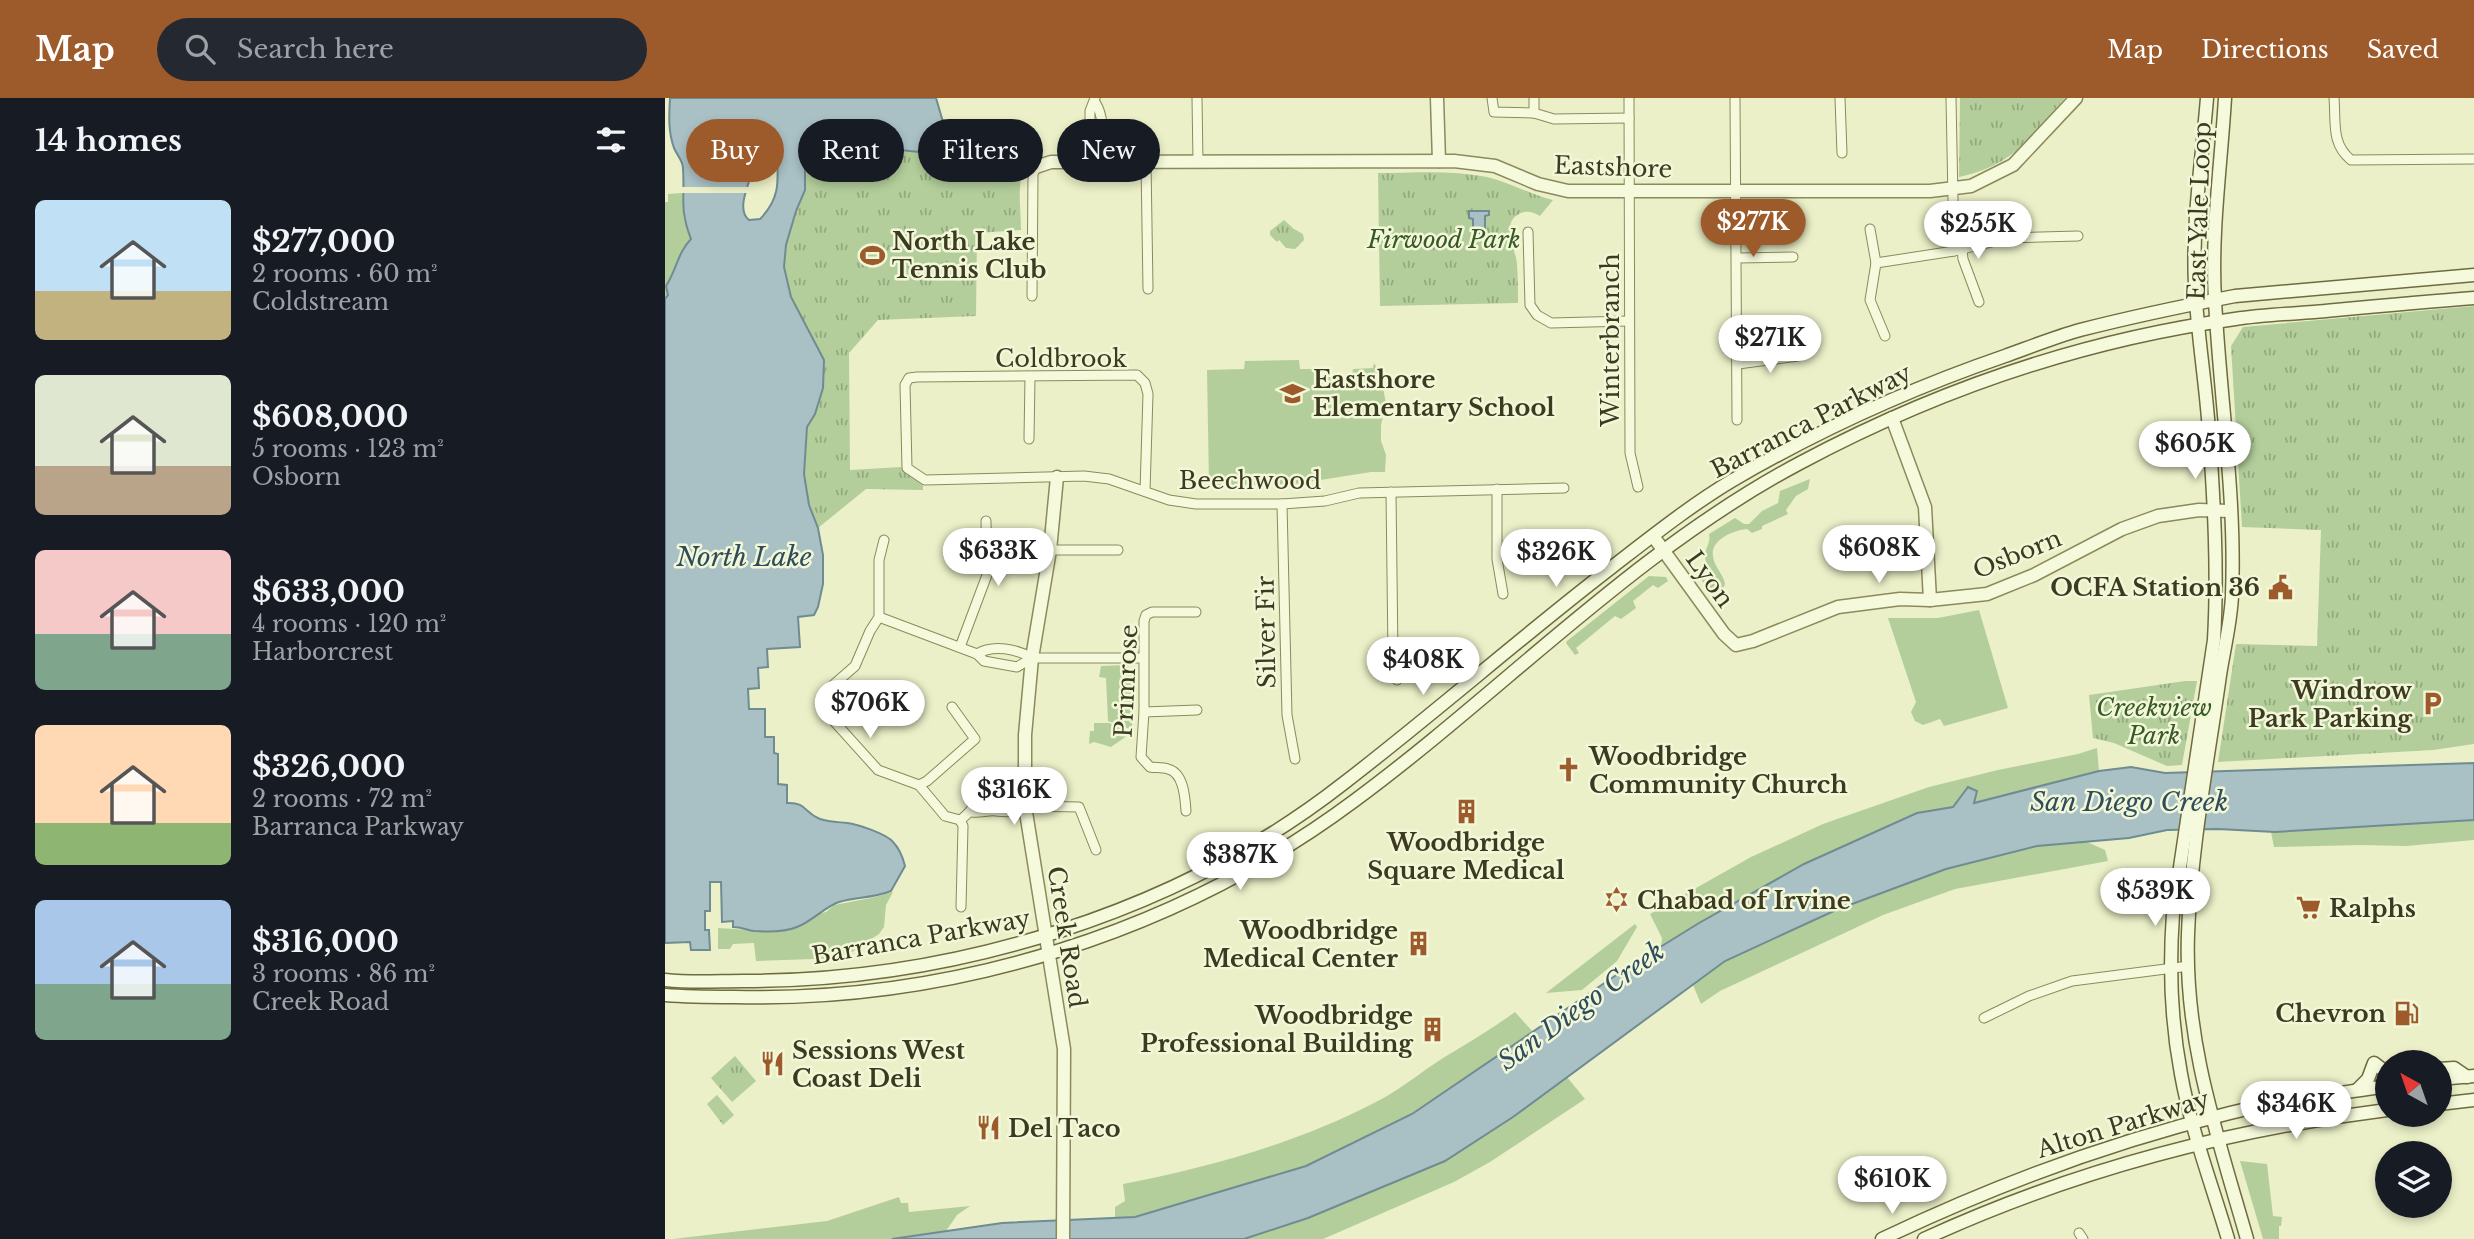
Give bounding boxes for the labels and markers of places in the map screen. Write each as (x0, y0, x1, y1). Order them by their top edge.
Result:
pin: $277K (1704, 200, 1802, 259)
pin: $255K (1929, 202, 2027, 261)
place label: North Lake Tennis Club (892, 227, 1047, 284)
sports icon: North Lake Tennis Club (858, 241, 886, 269)
pin: $271K (1721, 316, 1819, 375)
place label: Eastshore Elementary School (1313, 365, 1555, 422)
school or university icon: Eastshore Elementary School (1279, 379, 1307, 407)
pin: $605K (2146, 422, 2244, 481)
pin: $608K (1830, 526, 1928, 585)
pin: $633K (949, 528, 1047, 588)
pin: $326K (1507, 530, 1605, 589)
place label: OCFA Station 36 (2050, 573, 2260, 602)
public building icon: OCFA Station 36 (2266, 573, 2294, 601)
pin: $408K (1374, 638, 1472, 697)
place label: Windrow Park Parking (2248, 676, 2413, 733)
pin: $706K (821, 680, 919, 740)
parking icon: Windrow Park Parking (2418, 690, 2446, 718)
place label: Woodbridge Community Church (1588, 742, 1848, 799)
church icon: Woodbridge Community Church (1555, 756, 1583, 784)
pin: $316K (965, 768, 1063, 827)
building icon: Woodbridge Square Medical (1452, 797, 1480, 825)
place label: Woodbridge Square Medical (1367, 828, 1565, 885)
pin: $387K (1191, 832, 1289, 892)
pin: $539K (2106, 868, 2204, 928)
synagogue icon: Chabad of Irvine (1603, 886, 1631, 914)
place label: Chabad of Irvine (1637, 886, 1851, 915)
supermarket icon: Ralphs (2295, 894, 2323, 922)
place label: Ralphs (2329, 894, 2416, 923)
place label: Woodbridge Medical Center (1203, 916, 1398, 973)
building icon: Woodbridge Medical Center (1404, 930, 1432, 958)
place label: Chevron (2275, 999, 2387, 1028)
fuel station icon: Chevron (2392, 999, 2420, 1027)
place label: Woodbridge Professional Building (1140, 1001, 1414, 1058)
building icon: Woodbridge Professional Building (1419, 1015, 1447, 1043)
place label: Sessions West Coast Deli (792, 1036, 966, 1093)
restaurant icon: Sessions West Coast Deli (758, 1050, 786, 1078)
pin: $346K (2247, 1082, 2345, 1141)
restaurant icon: Del Taco (974, 1114, 1002, 1142)
place label: Del Taco (1008, 1114, 1121, 1143)
pin: $610K (1843, 1156, 1941, 1216)

